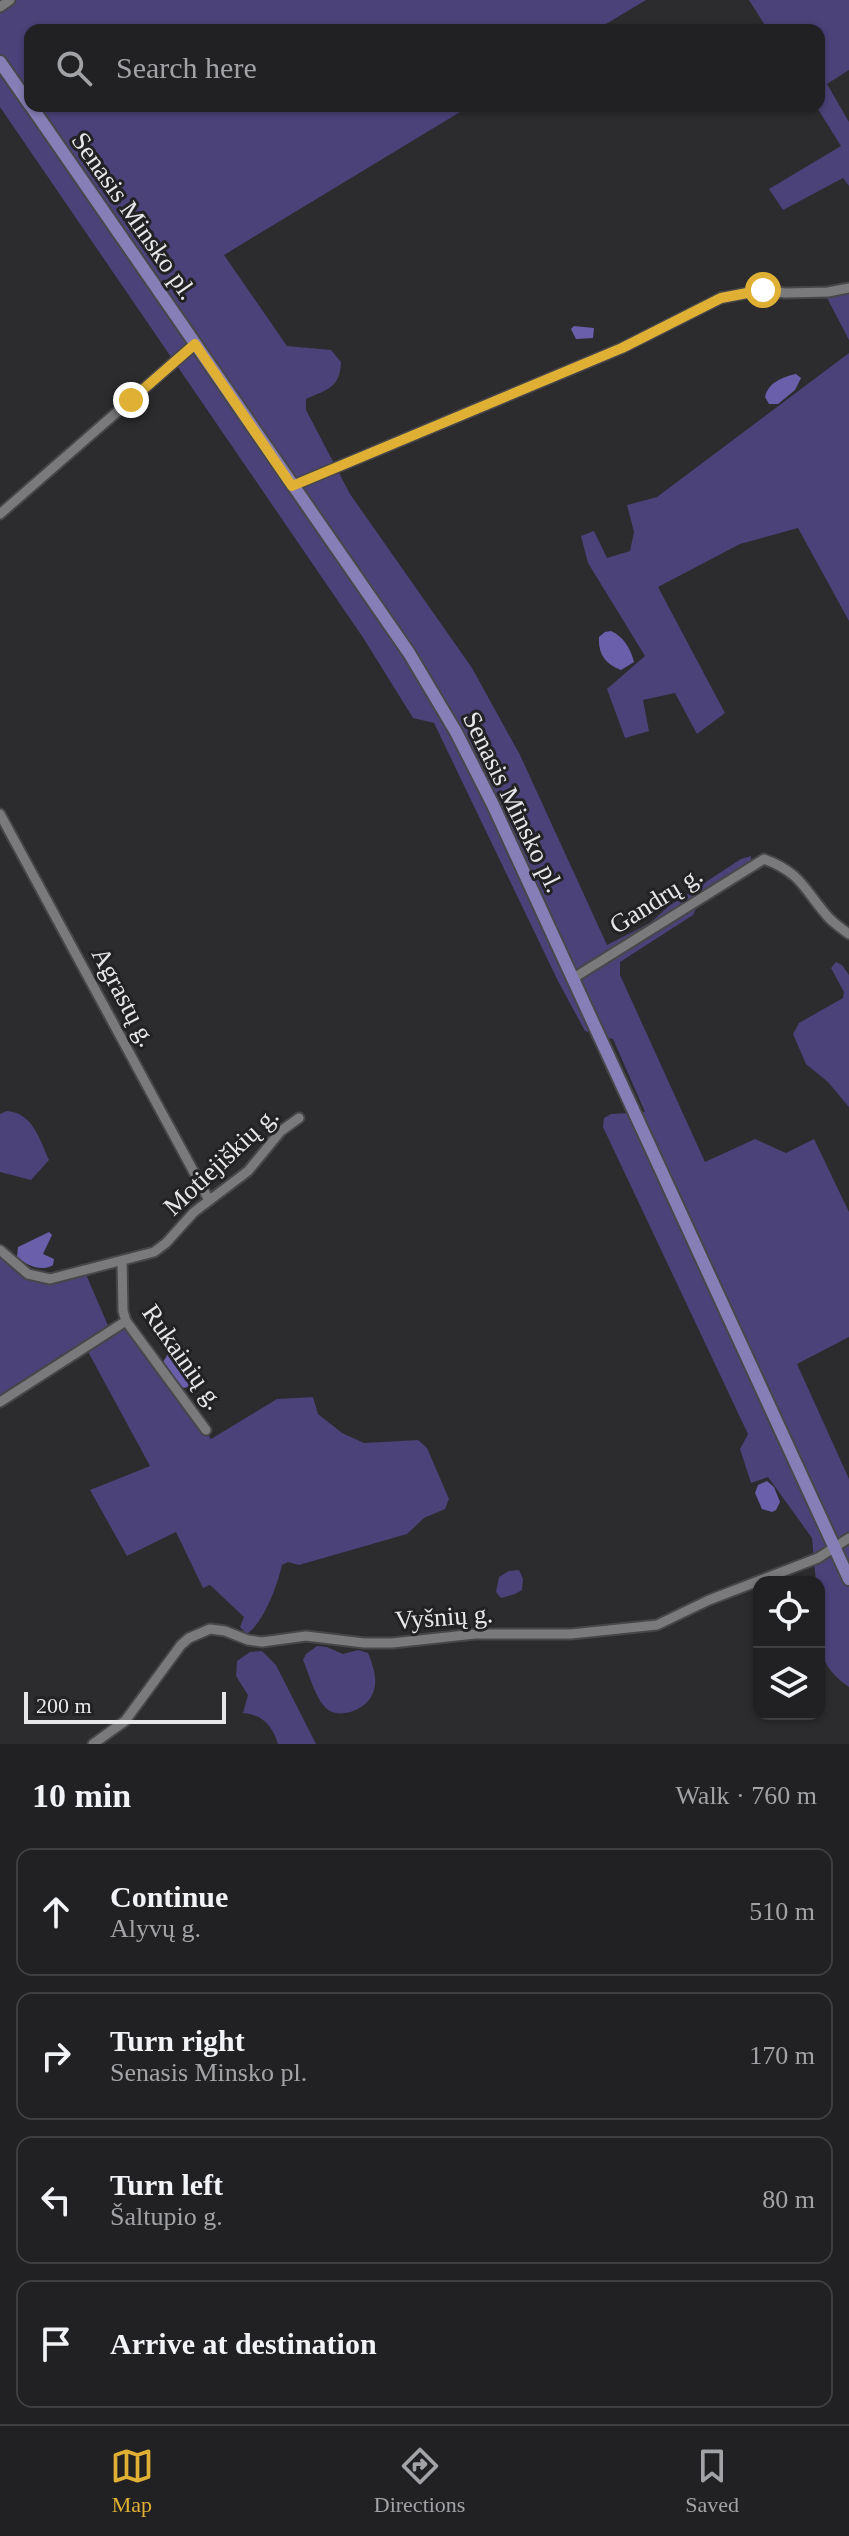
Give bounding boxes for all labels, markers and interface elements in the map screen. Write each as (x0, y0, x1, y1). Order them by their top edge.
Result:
search box (24, 24, 825, 112)
icon: search (52, 46, 96, 90)
text: Search here (116, 51, 257, 84)
street label: Senasis Minsko pl. (66, 127, 202, 305)
route start (745, 272, 781, 308)
route end (113, 382, 149, 418)
street label: Senasis Minsko pl. (457, 707, 569, 897)
street label: Gandrų g. (604, 860, 708, 940)
street label: Agrastų g. (86, 942, 162, 1052)
street label: Motiejiškių g. (158, 1101, 284, 1221)
street label: Rukainių g. (136, 1299, 230, 1415)
map controls (753, 1576, 825, 1720)
button: locate (753, 1576, 825, 1648)
street label: Vyšnių g. (394, 1599, 494, 1635)
button: layers (753, 1648, 825, 1720)
scale bar (24, 1688, 226, 1724)
text: 200 m (36, 1693, 92, 1718)
text: 10 min (32, 1777, 131, 1814)
text: Walk · 760 m (675, 1781, 817, 1810)
text: Continue (110, 1880, 228, 1913)
icon: ahead (34, 1890, 78, 1934)
text: 510 m (749, 1897, 815, 1926)
text: Alyvų g. (110, 1914, 201, 1943)
text: Turn right (110, 2024, 245, 2057)
icon: right (34, 2034, 78, 2078)
text: 170 m (749, 2041, 815, 2070)
text: Senasis Minsko pl. (110, 2058, 307, 2087)
text: Turn left (110, 2168, 223, 2201)
icon: left (34, 2178, 78, 2222)
text: 80 m (762, 2185, 815, 2214)
text: Šaltupio g. (110, 2202, 223, 2231)
icon: arrive (34, 2322, 78, 2366)
text: Arrive at destination (110, 2327, 377, 2360)
tab: Map (110, 2444, 154, 2518)
tab: Directions (374, 2444, 465, 2518)
tab: Saved (685, 2444, 739, 2518)

